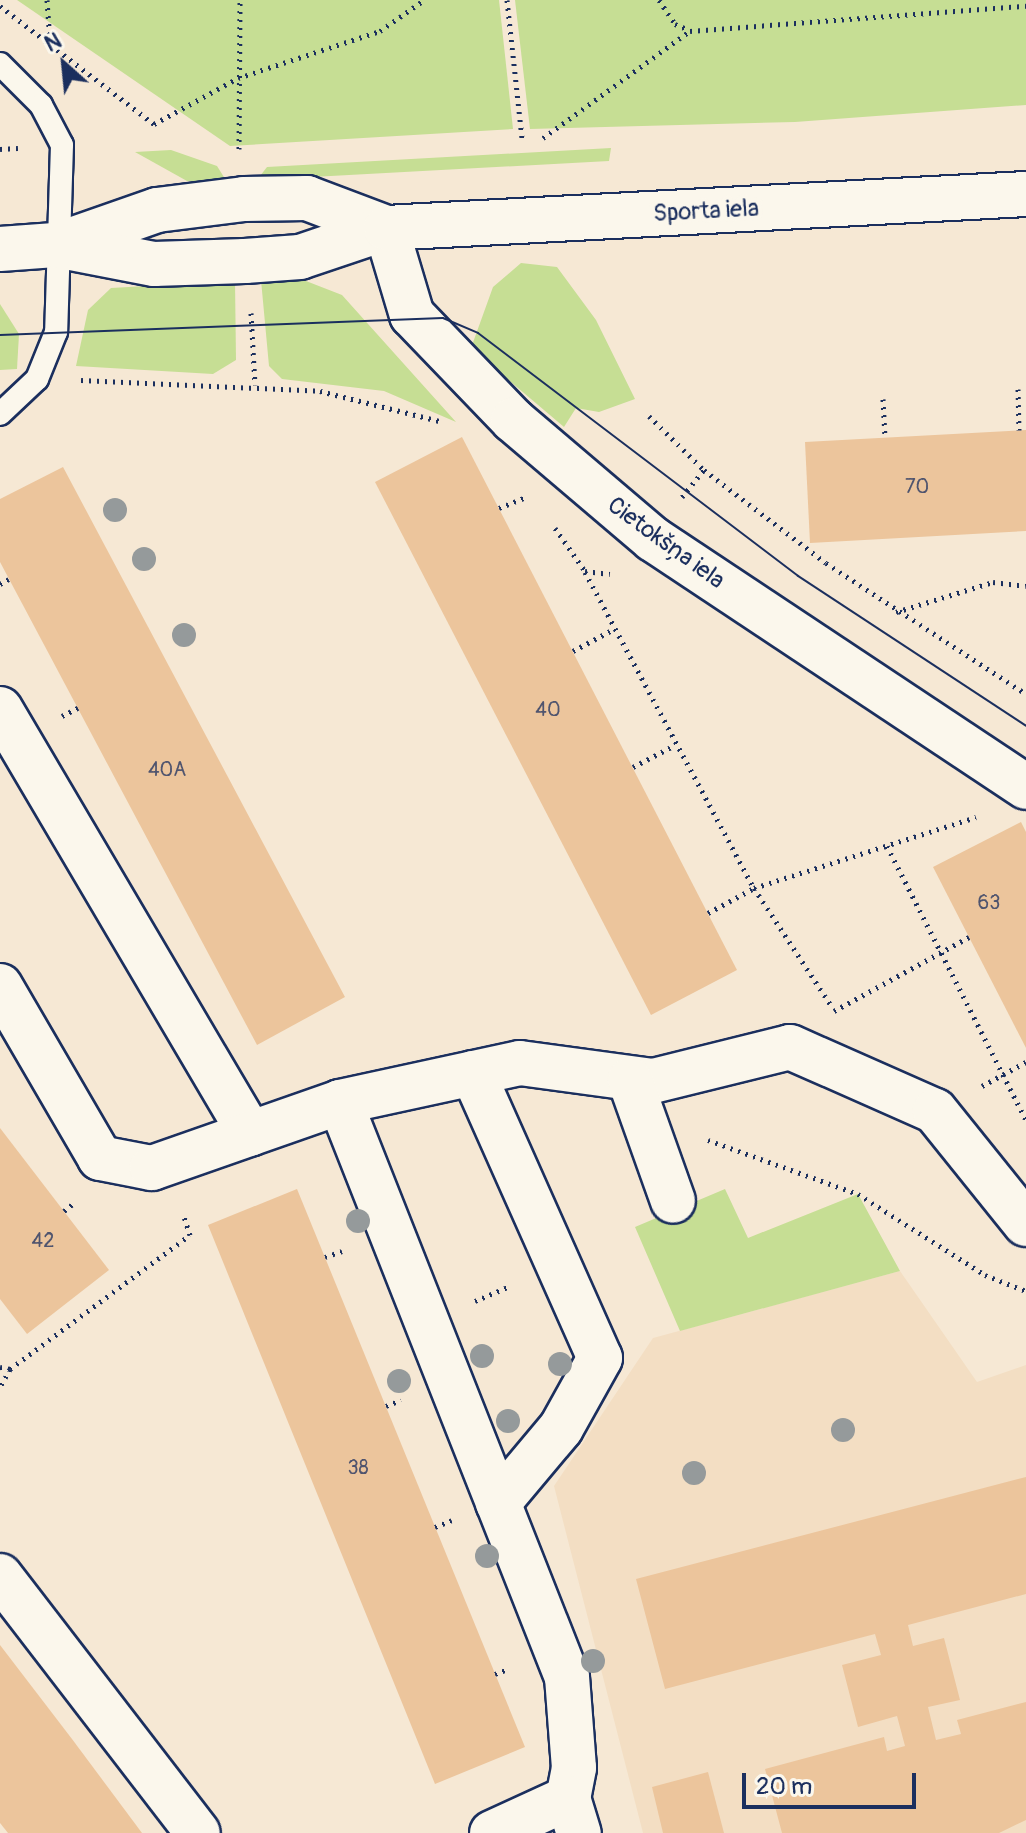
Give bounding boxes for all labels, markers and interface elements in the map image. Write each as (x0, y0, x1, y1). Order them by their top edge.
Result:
north arrow (24, 24, 104, 104)
text: N (40, 27, 66, 58)
street label: Sporta iela (652, 194, 760, 228)
house number: 70 (905, 474, 929, 498)
street label: Cietokšņa iela (602, 491, 730, 595)
house number: 40 (535, 697, 561, 721)
house number: 40A (148, 757, 186, 781)
house number: 63 (978, 890, 1000, 914)
house number: 42 (32, 1228, 54, 1252)
house number: 38 (347, 1455, 369, 1479)
scale bar (746, 1757, 920, 1807)
text: 20 m (756, 1772, 812, 1801)

